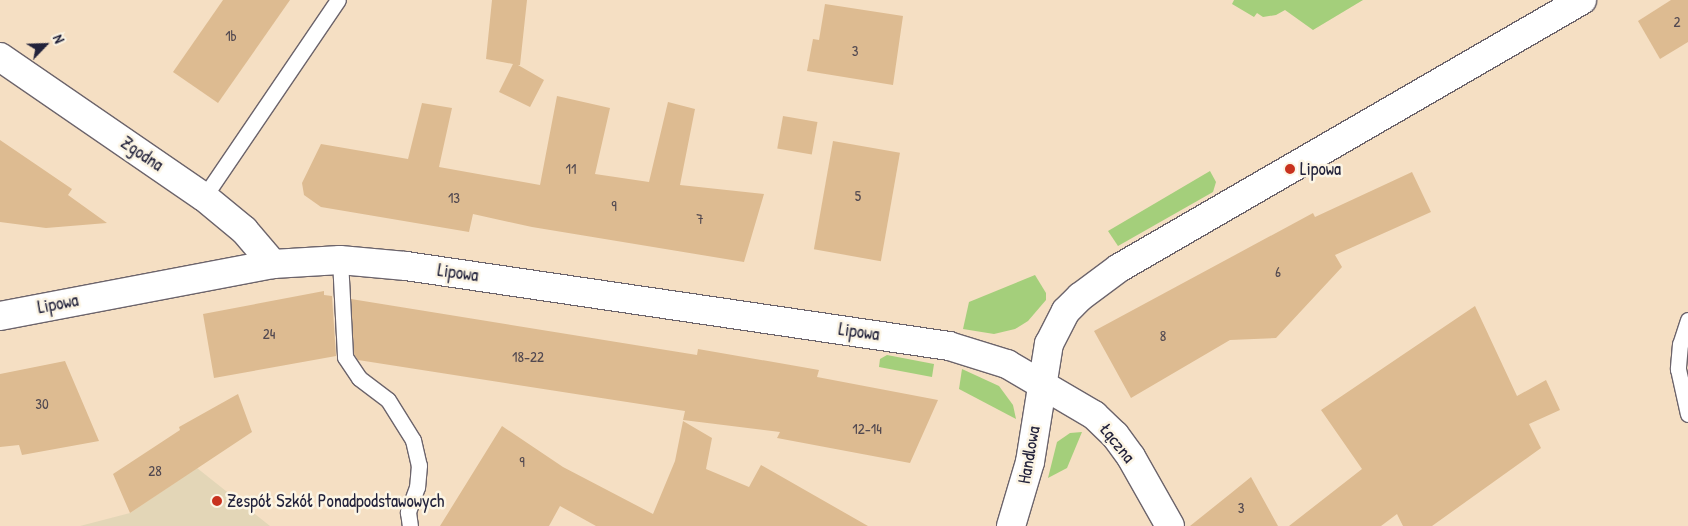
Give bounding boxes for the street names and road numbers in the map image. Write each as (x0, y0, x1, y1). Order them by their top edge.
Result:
street label: Zgodna (117, 132, 167, 176)
street label: Lipowa (436, 259, 480, 287)
street label: Lipowa (36, 289, 80, 319)
street label: Lipowa (837, 318, 881, 346)
street label: Łączna (1094, 419, 1140, 467)
street label: Handlowa (1013, 425, 1045, 485)

